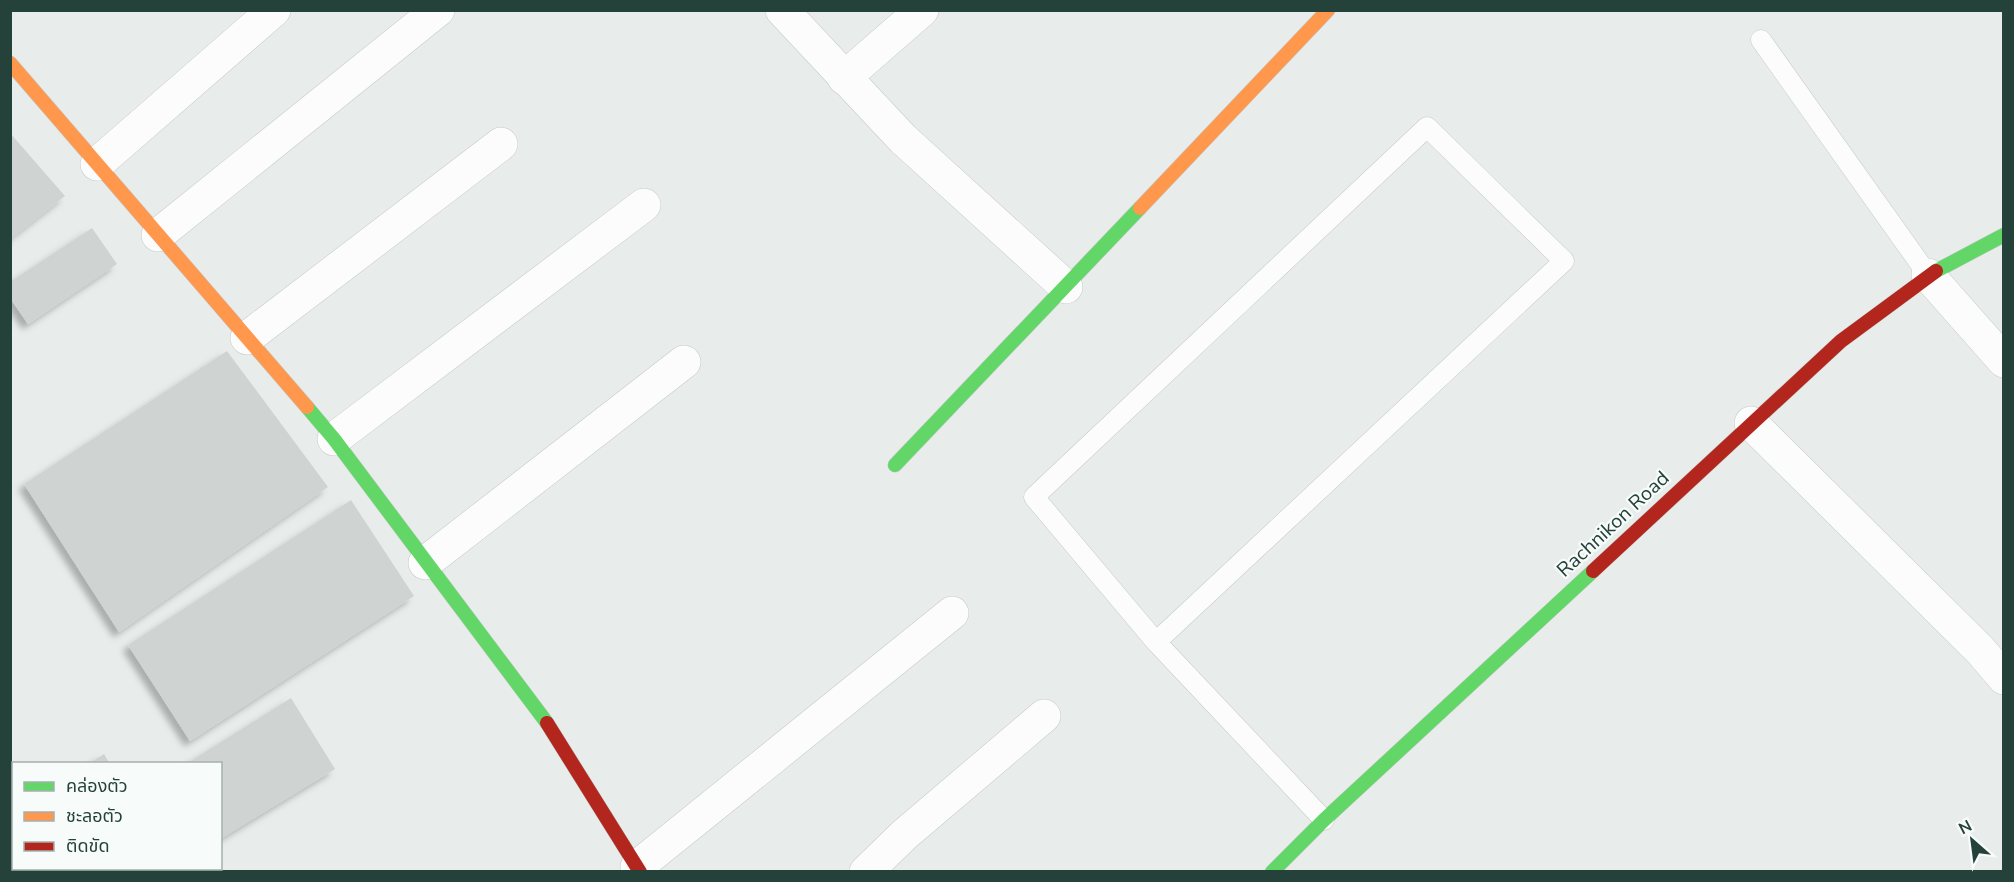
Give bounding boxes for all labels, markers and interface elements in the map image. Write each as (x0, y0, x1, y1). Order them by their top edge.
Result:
street label: Rachnikon Road (1551, 465, 1675, 583)
legend (12, 762, 222, 870)
text: คล่องตัว (66, 774, 128, 798)
text: ชะลอตัว (66, 804, 123, 828)
north arrow (1942, 810, 2002, 870)
text: N (1955, 815, 1976, 840)
text: ติดขัด (66, 834, 109, 858)

